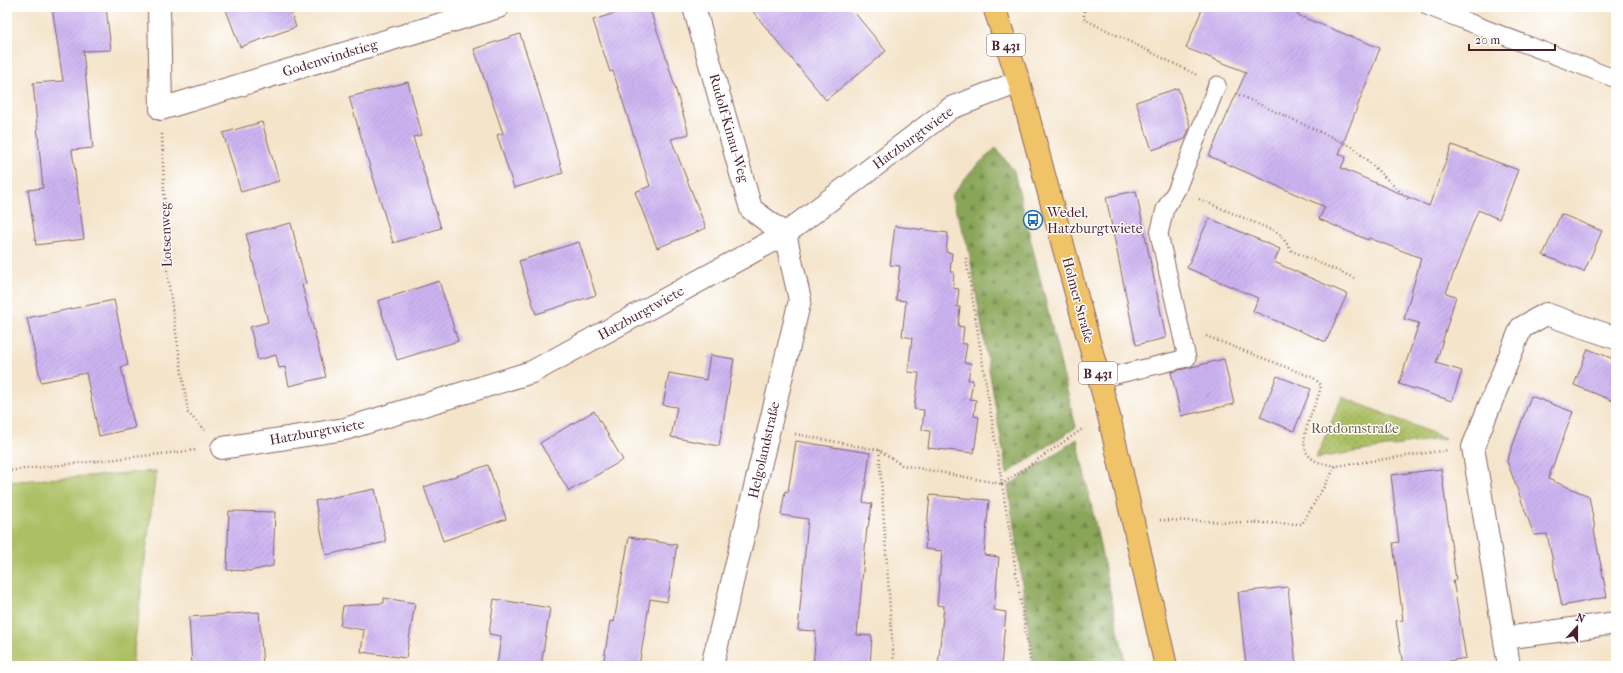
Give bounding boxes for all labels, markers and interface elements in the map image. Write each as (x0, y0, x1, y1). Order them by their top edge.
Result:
scale bar (1469, 26, 1555, 52)
text: 20 m (1475, 33, 1500, 47)
road number: B 431 (987, 34, 1025, 56)
street label: Godenwindstieg (281, 35, 380, 80)
street label: Rudolf-Kinau-Weg (705, 72, 753, 185)
street label: Hatzburgtwiete (869, 103, 957, 173)
street label: Lotsenweg (156, 202, 176, 268)
place label: Wedel, Hatzburgtwiete (1046, 204, 1143, 237)
bus stop icon: Wedel, Hatzburgtwiete (1022, 209, 1044, 231)
street label: Holmer Straße (1058, 255, 1098, 345)
street label: Hatzburgtwiete (595, 282, 687, 344)
road number: B 431 (1079, 362, 1117, 384)
street label: Helgolandstraße (745, 400, 783, 500)
street label: Hatzburgtwiete (268, 415, 366, 449)
park label: Rotdornstraße (1311, 420, 1399, 437)
north arrow (1557, 607, 1597, 647)
text: N (1574, 611, 1587, 626)

